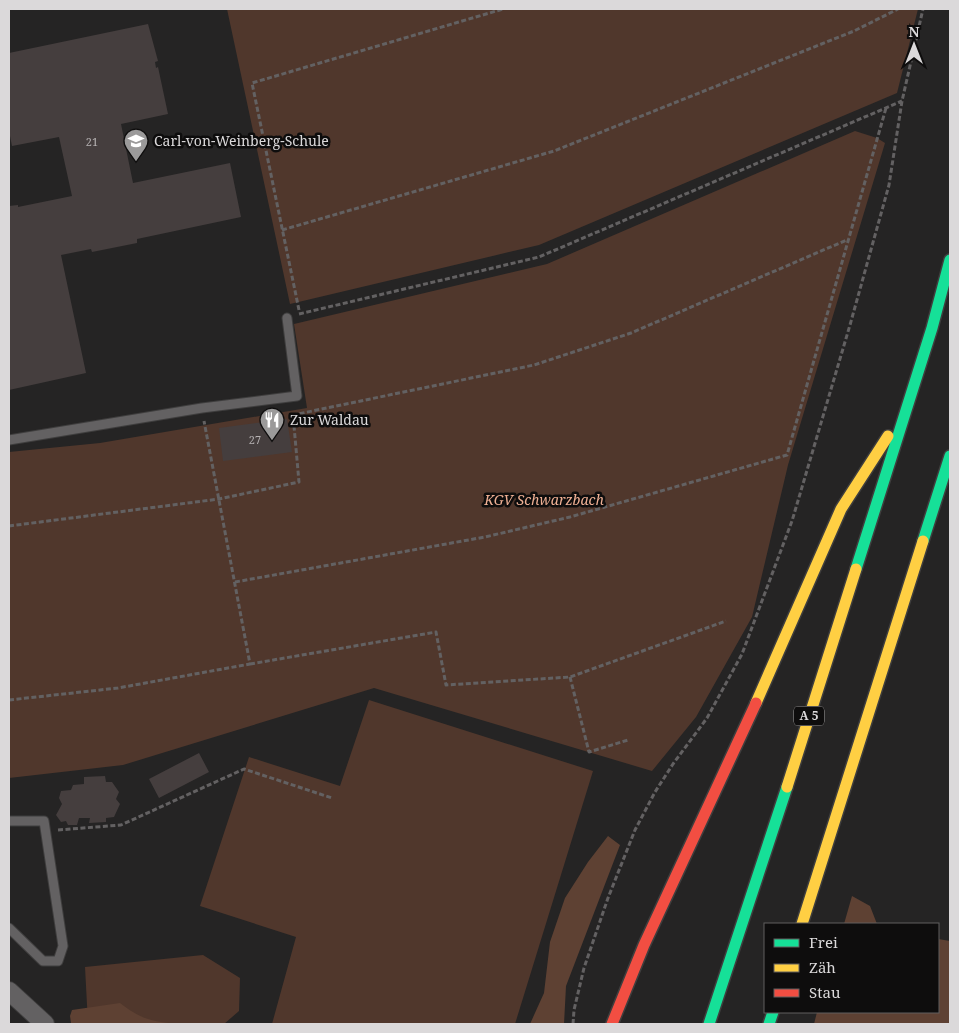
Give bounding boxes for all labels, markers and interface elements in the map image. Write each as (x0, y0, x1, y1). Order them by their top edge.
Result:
north arrow (889, 20, 939, 70)
text: N (908, 22, 920, 41)
school or university icon: Carl-von-Weinberg-Schule (123, 128, 149, 162)
place label: Carl-von-Weinberg-Schule (154, 131, 329, 150)
house number: 21 (86, 134, 98, 149)
restaurant icon: Zur Waldau (259, 407, 285, 441)
place label: Zur Waldau (290, 410, 369, 429)
house number: 27 (249, 432, 261, 447)
park label: KGV Schwarzbach (483, 490, 604, 509)
road number: A 5 (794, 706, 824, 726)
legend (764, 923, 939, 1013)
text: Frei (809, 932, 838, 952)
text: Zäh (809, 957, 836, 977)
text: Stau (809, 982, 841, 1002)

